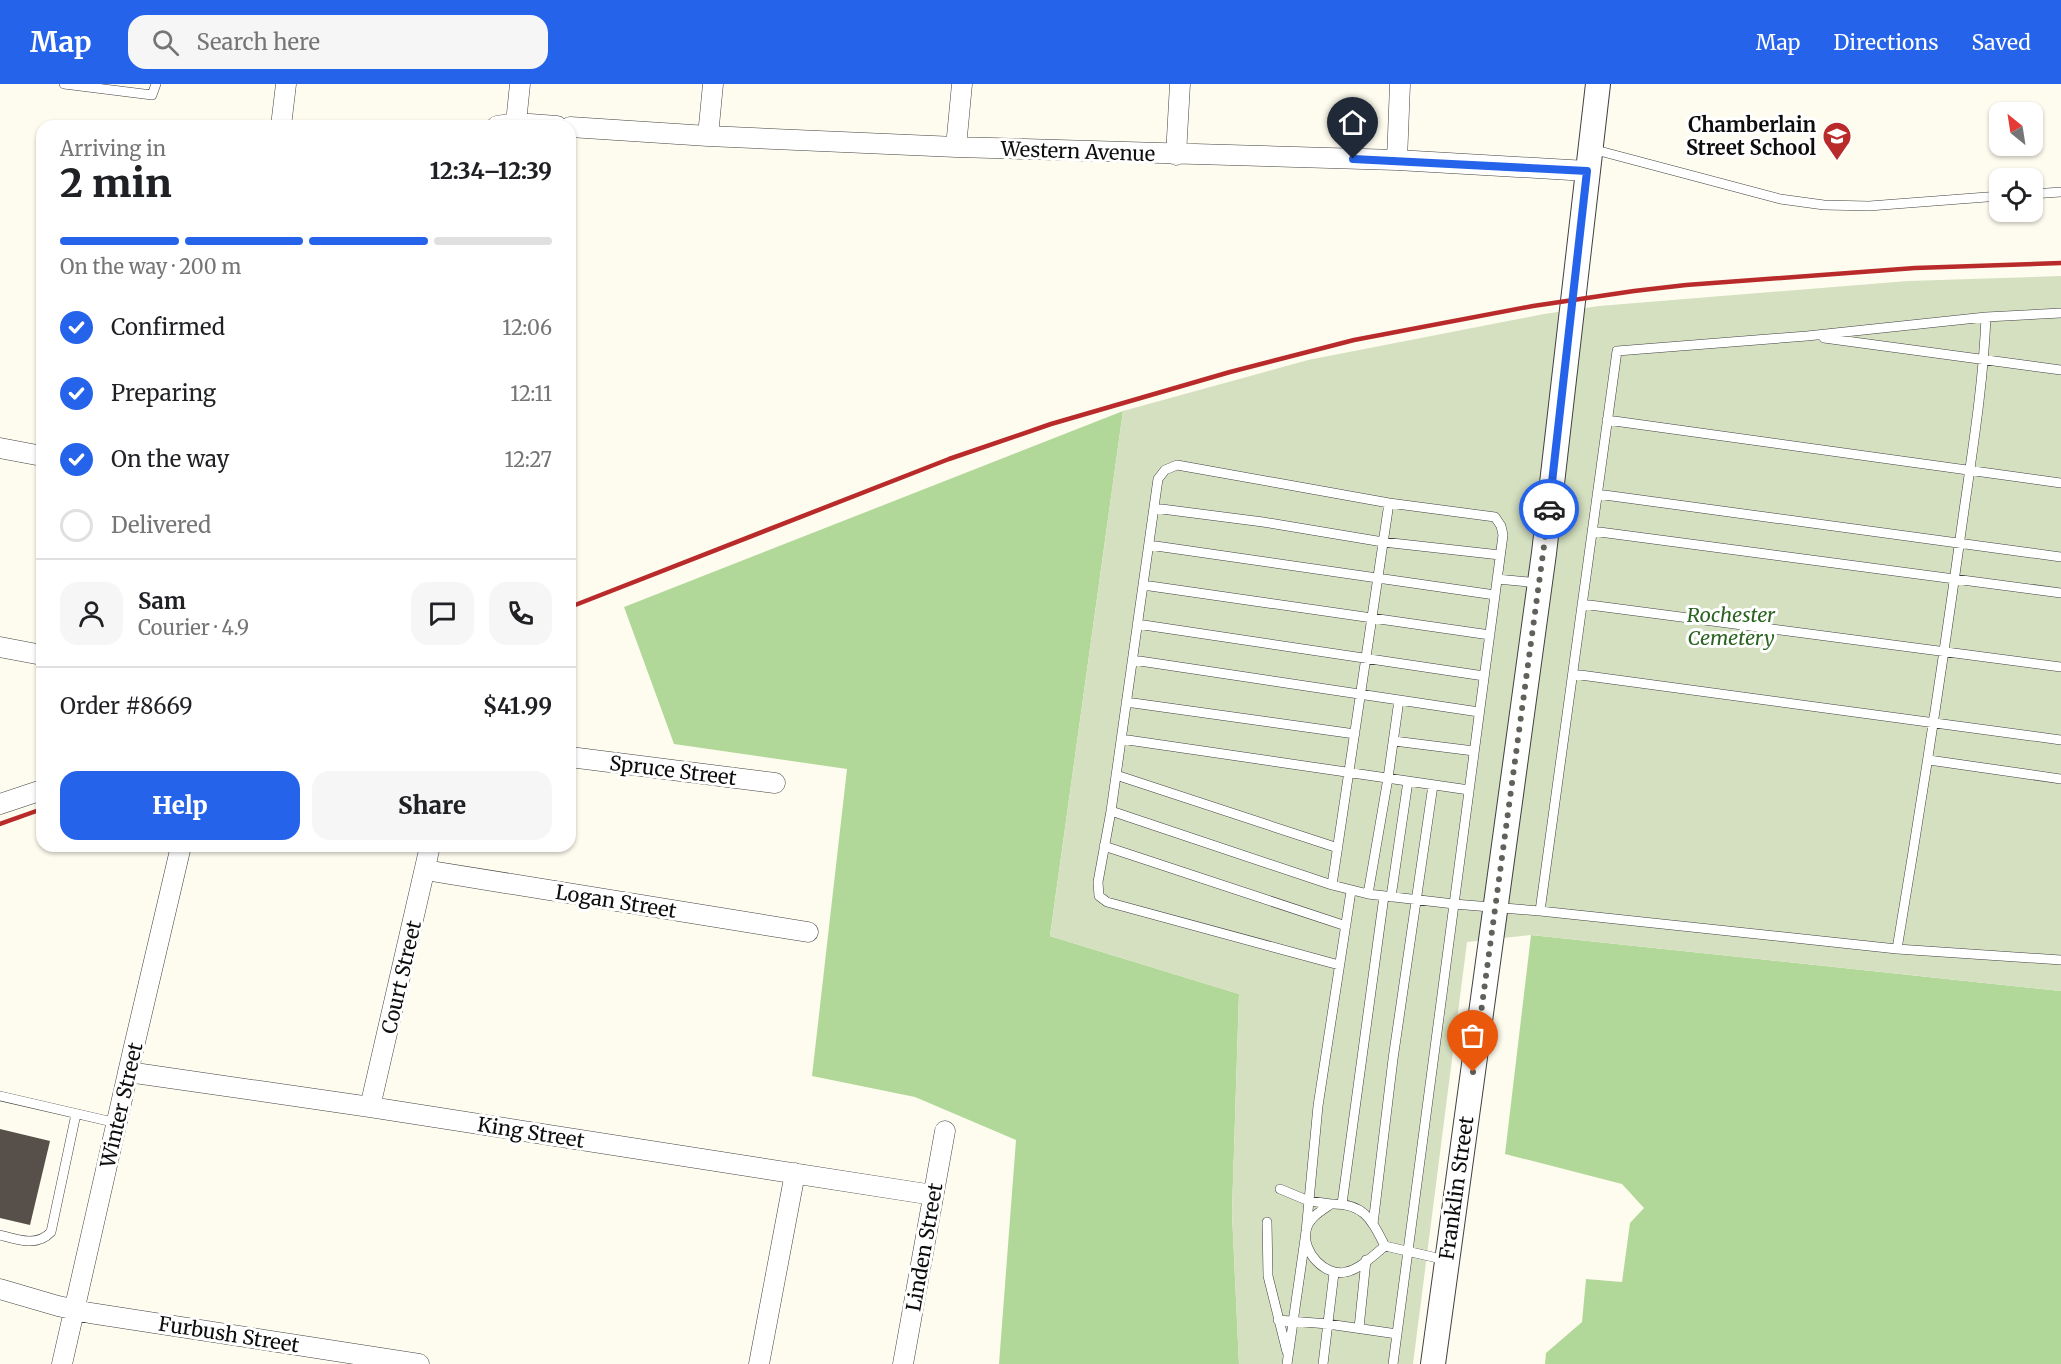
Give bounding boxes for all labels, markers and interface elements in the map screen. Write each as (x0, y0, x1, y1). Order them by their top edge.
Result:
search box (128, 15, 548, 69)
text: Map (30, 24, 92, 60)
icon: search (149, 26, 182, 59)
text: Search here (197, 28, 320, 56)
text: Map (1756, 29, 1800, 56)
text: Directions (1833, 29, 1938, 56)
text: Saved (1971, 29, 2031, 56)
pin (1327, 97, 1378, 159)
north arrow (1989, 102, 2043, 156)
map controls (1989, 102, 2043, 222)
icon: home (1336, 106, 1369, 139)
place label: Chamberlain Street School (1686, 112, 1816, 160)
school or university icon: Chamberlain Street School (1821, 120, 1853, 162)
text: Arriving in (60, 136, 166, 161)
street label: Western Avenue (999, 136, 1156, 166)
text: 12:34–12:39 (430, 157, 552, 185)
text: 2 min (60, 159, 172, 208)
button: locate (1989, 168, 2043, 222)
text: On the way · 200 m (60, 254, 241, 279)
icon: check (60, 311, 93, 344)
text: Confirmed (111, 313, 225, 341)
text: 12:06 (502, 315, 552, 340)
icon: check (60, 377, 93, 410)
text: Preparing (111, 379, 216, 407)
text: 12:11 (510, 381, 552, 406)
icon: check (60, 443, 93, 476)
text: On the way (111, 445, 229, 473)
text: 12:27 (505, 447, 552, 472)
courier (1519, 479, 1579, 539)
icon: car (1533, 493, 1566, 526)
text: Delivered (111, 511, 211, 539)
button: person (60, 582, 123, 645)
button: chat (411, 582, 474, 645)
button: phone (489, 582, 552, 645)
text: Sam (138, 587, 186, 615)
park label: Rochester Cemetery (1687, 602, 1776, 650)
text: Courier · 4.9 (138, 615, 249, 640)
text: Order #8669 (60, 692, 193, 720)
text: $41.99 (483, 692, 552, 720)
street label: Spruce Street (608, 750, 738, 790)
button: Help (60, 771, 300, 840)
button: Share (312, 771, 552, 840)
street label: Logan Street (554, 879, 679, 923)
street label: Court Street (376, 918, 426, 1036)
pin (1447, 1010, 1498, 1072)
icon: bag (1456, 1019, 1489, 1052)
street label: Winter Street (94, 1040, 148, 1171)
street label: King Street (476, 1111, 586, 1153)
street label: Franklin Street (1434, 1114, 1478, 1262)
street label: Linden Street (900, 1181, 948, 1313)
street label: Furbush Street (157, 1311, 301, 1357)

